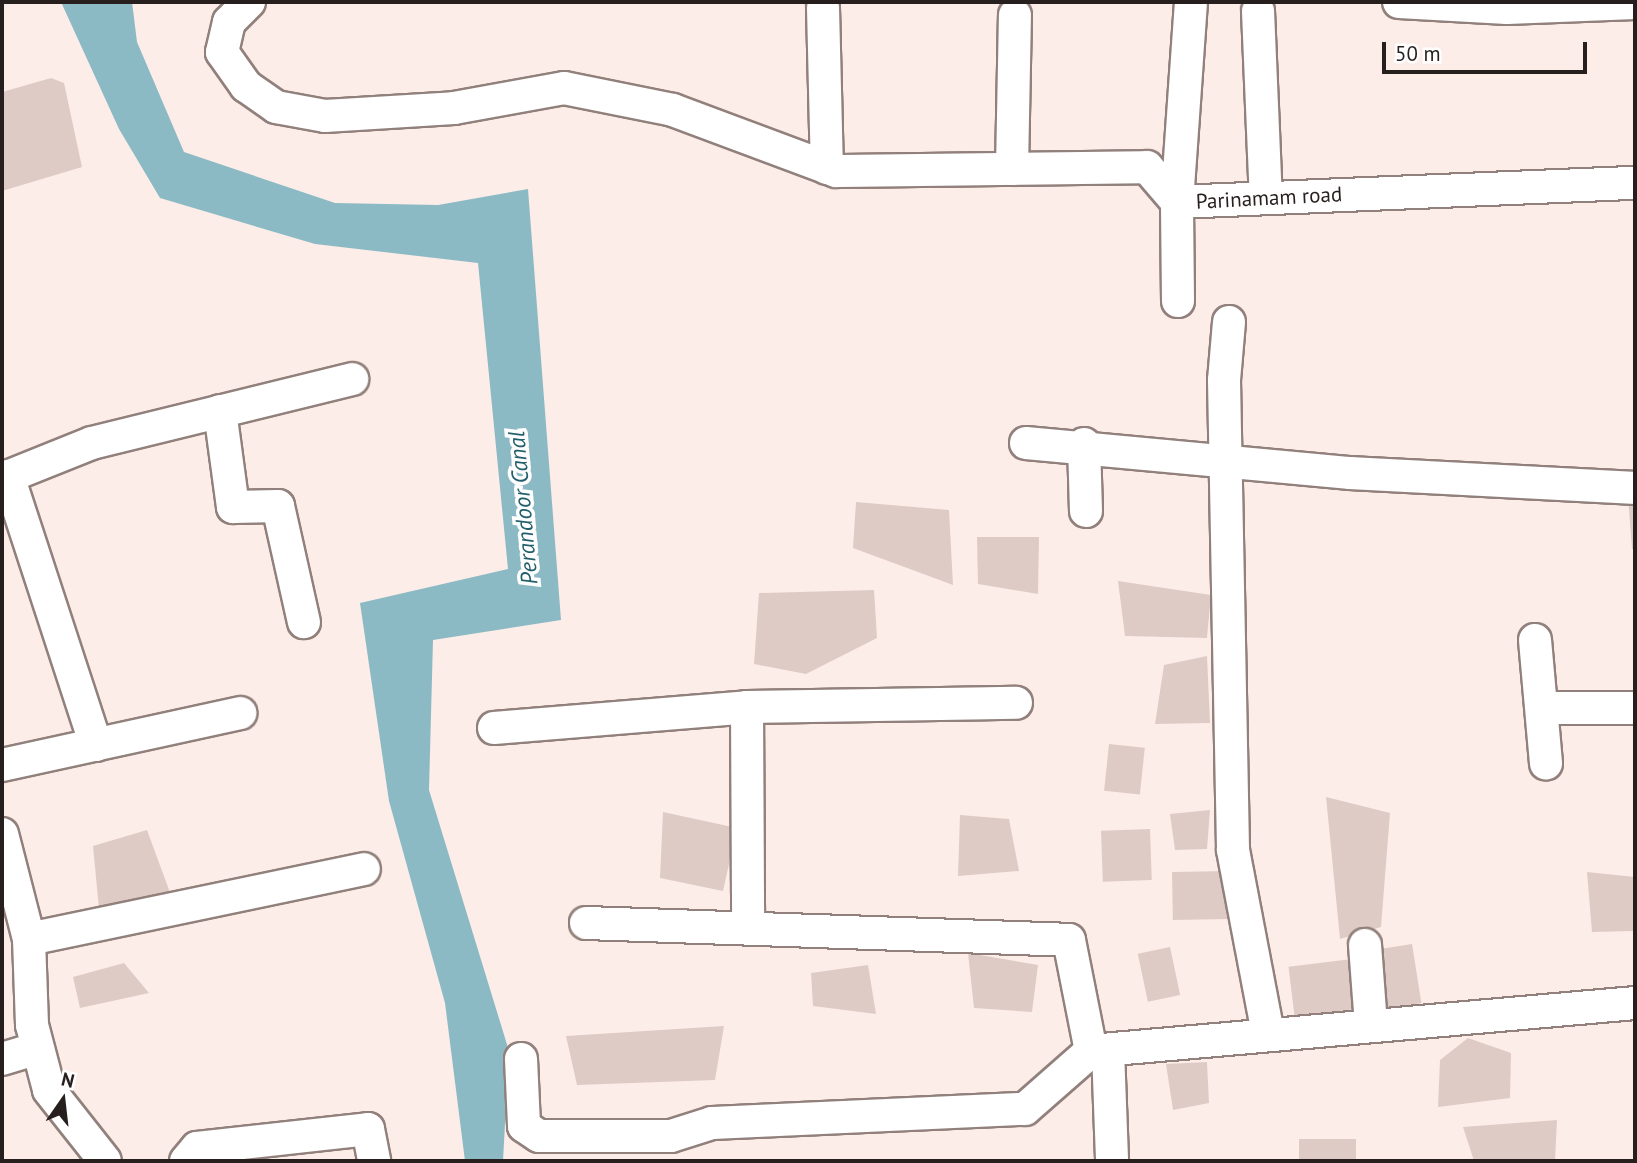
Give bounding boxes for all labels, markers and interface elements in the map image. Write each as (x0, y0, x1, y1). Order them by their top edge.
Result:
scale bar (1385, 28, 1590, 72)
text: 50 m (1395, 40, 1441, 67)
street label: Parinamam road (1195, 182, 1343, 214)
water label: Perandoor Canal (503, 430, 543, 586)
north arrow (28, 1065, 98, 1135)
text: N (59, 1066, 77, 1093)

